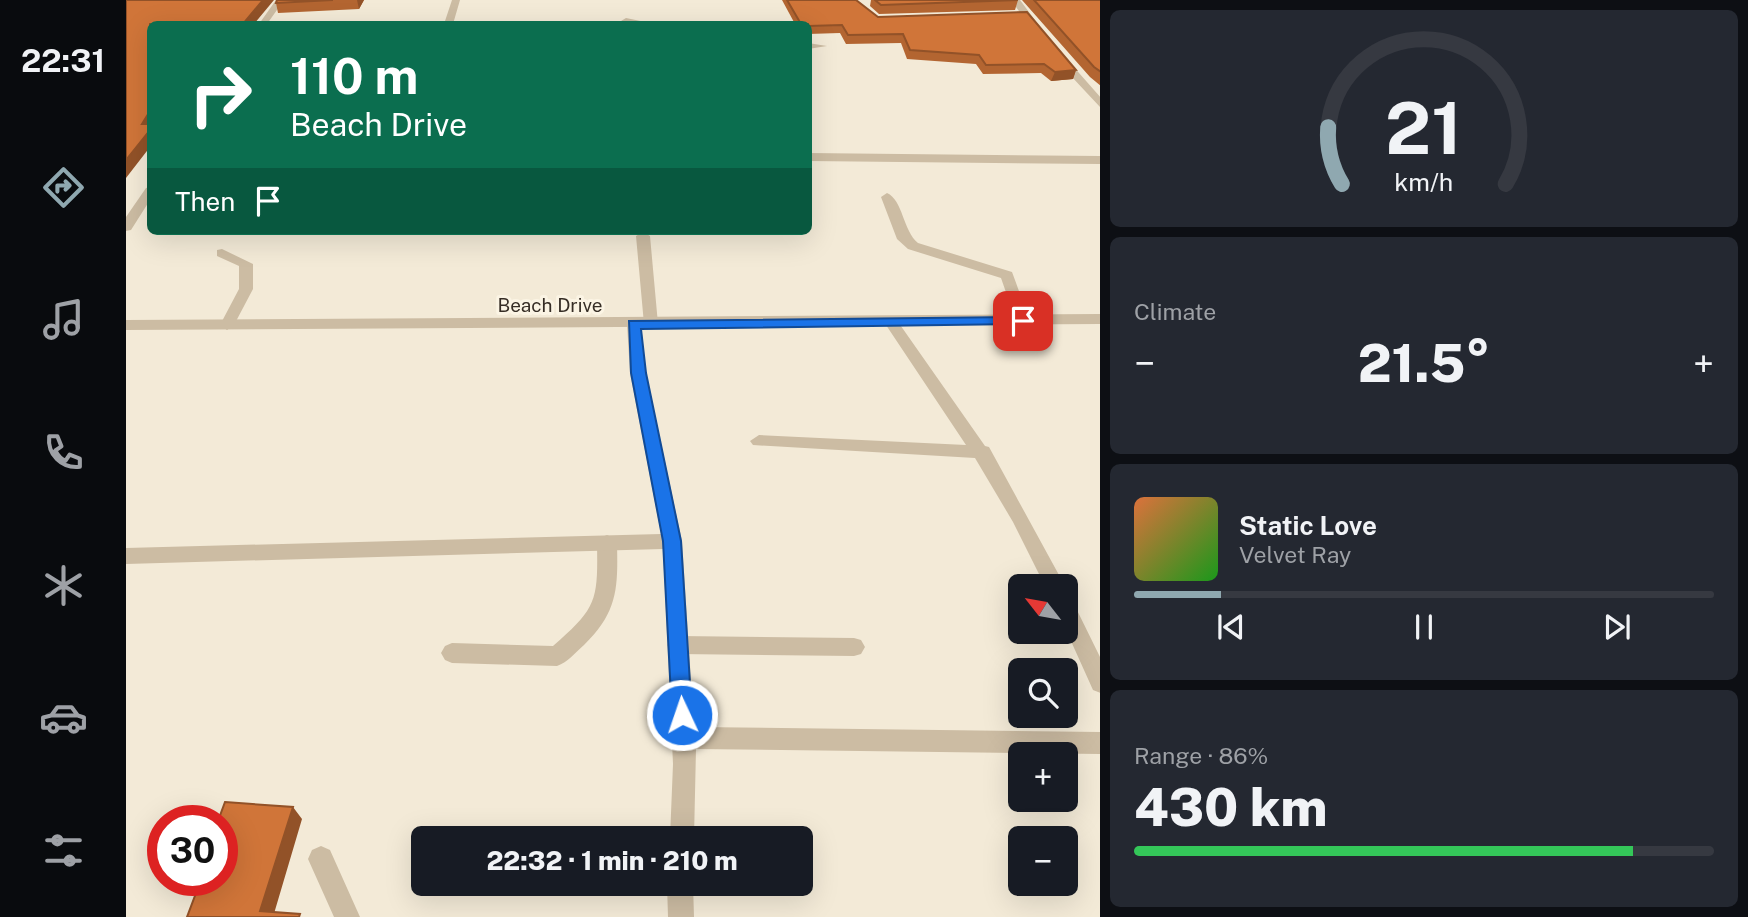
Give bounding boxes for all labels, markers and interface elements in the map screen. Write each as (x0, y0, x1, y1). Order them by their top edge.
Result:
text: 22:31 (21, 42, 105, 79)
text: 110 m (290, 47, 418, 105)
icon: right (175, 49, 266, 140)
text: 21 (1385, 86, 1463, 171)
text: Beach Drive (290, 106, 467, 143)
icon: directions (39, 163, 88, 212)
text: km/h (1395, 167, 1453, 197)
icon: arrive (249, 182, 287, 220)
text: Then (175, 186, 235, 217)
pin (993, 291, 1053, 351)
street label: Beach Drive (497, 294, 603, 316)
icon: music (39, 295, 88, 344)
text: Climate (1134, 298, 1216, 325)
icon: arrive (1004, 302, 1042, 340)
text: 21.5° (1358, 333, 1490, 394)
text: − (1134, 341, 1155, 386)
text: + (1693, 341, 1714, 386)
icon: phone (39, 428, 88, 477)
text: Static Love (1239, 510, 1377, 541)
text: Velvet Ray (1239, 541, 1351, 568)
icon: climate (39, 561, 88, 610)
north arrow (1008, 574, 1078, 644)
map controls (1008, 574, 1078, 896)
icon: previous (1212, 608, 1250, 646)
icon: pause (1405, 608, 1443, 646)
icon: next (1598, 608, 1636, 646)
button: search (1008, 658, 1078, 728)
position arrow (645, 678, 719, 752)
icon: car (39, 693, 88, 742)
button: + (1008, 742, 1078, 812)
text: Range · 86% (1134, 742, 1268, 769)
text: 430 km (1134, 777, 1328, 838)
speed limit sign: 30 (147, 805, 238, 896)
icon: filters (39, 826, 88, 875)
button: − (1008, 826, 1078, 896)
text: 22:32 · 1 min · 210 m (486, 845, 738, 876)

